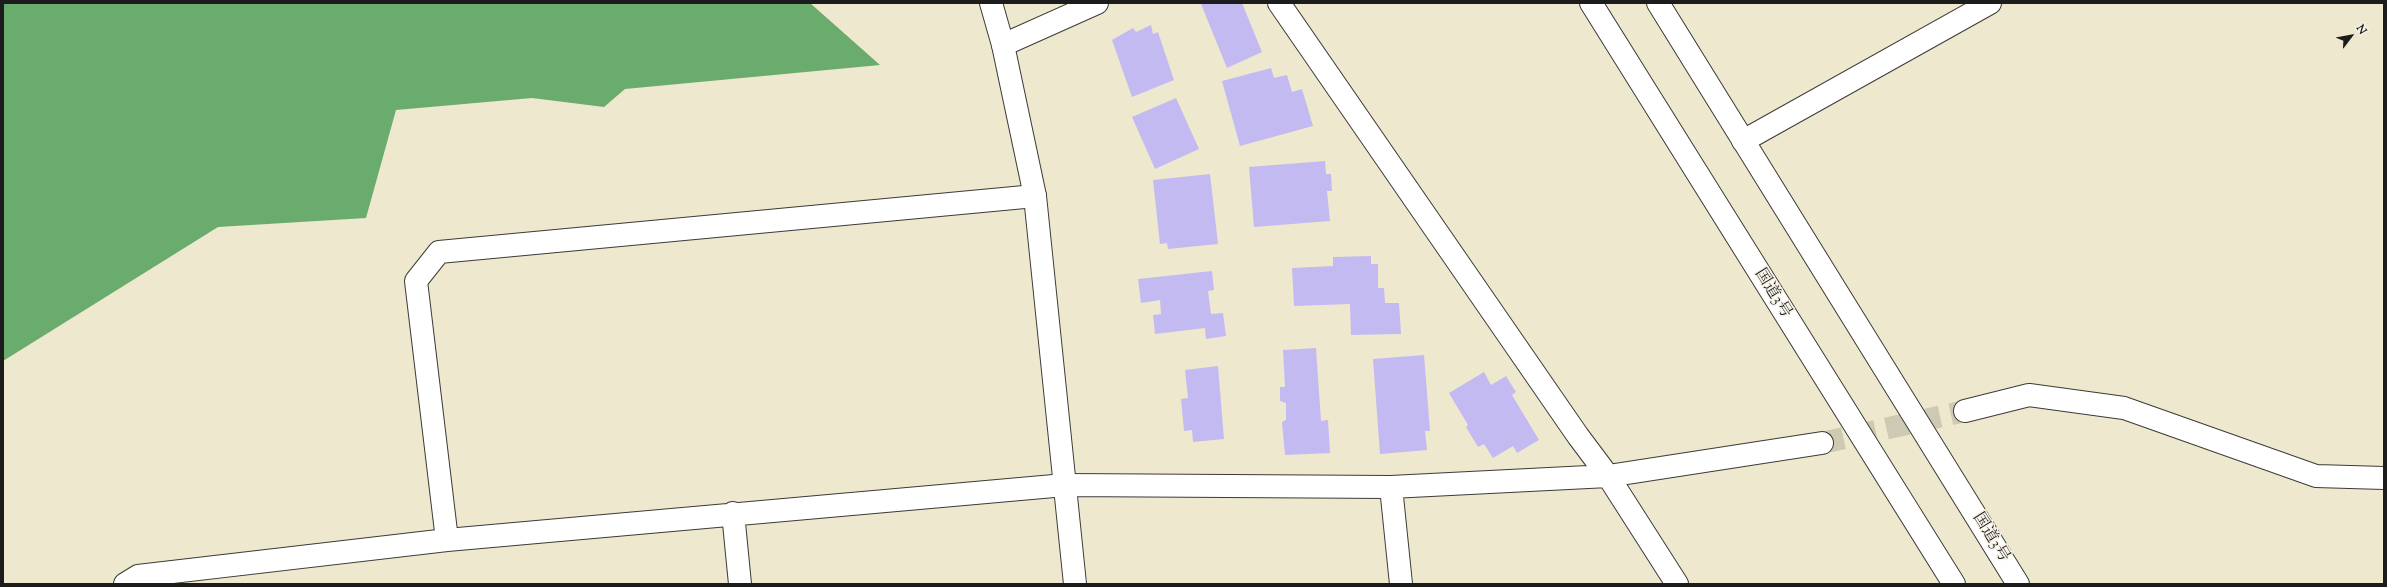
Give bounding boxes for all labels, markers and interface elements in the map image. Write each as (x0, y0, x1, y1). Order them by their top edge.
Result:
north arrow (2331, 16, 2371, 56)
text: N (2352, 22, 2370, 38)
street label: 国道3号 (1749, 266, 1795, 322)
street label: 国道3号 (1967, 510, 2013, 566)

